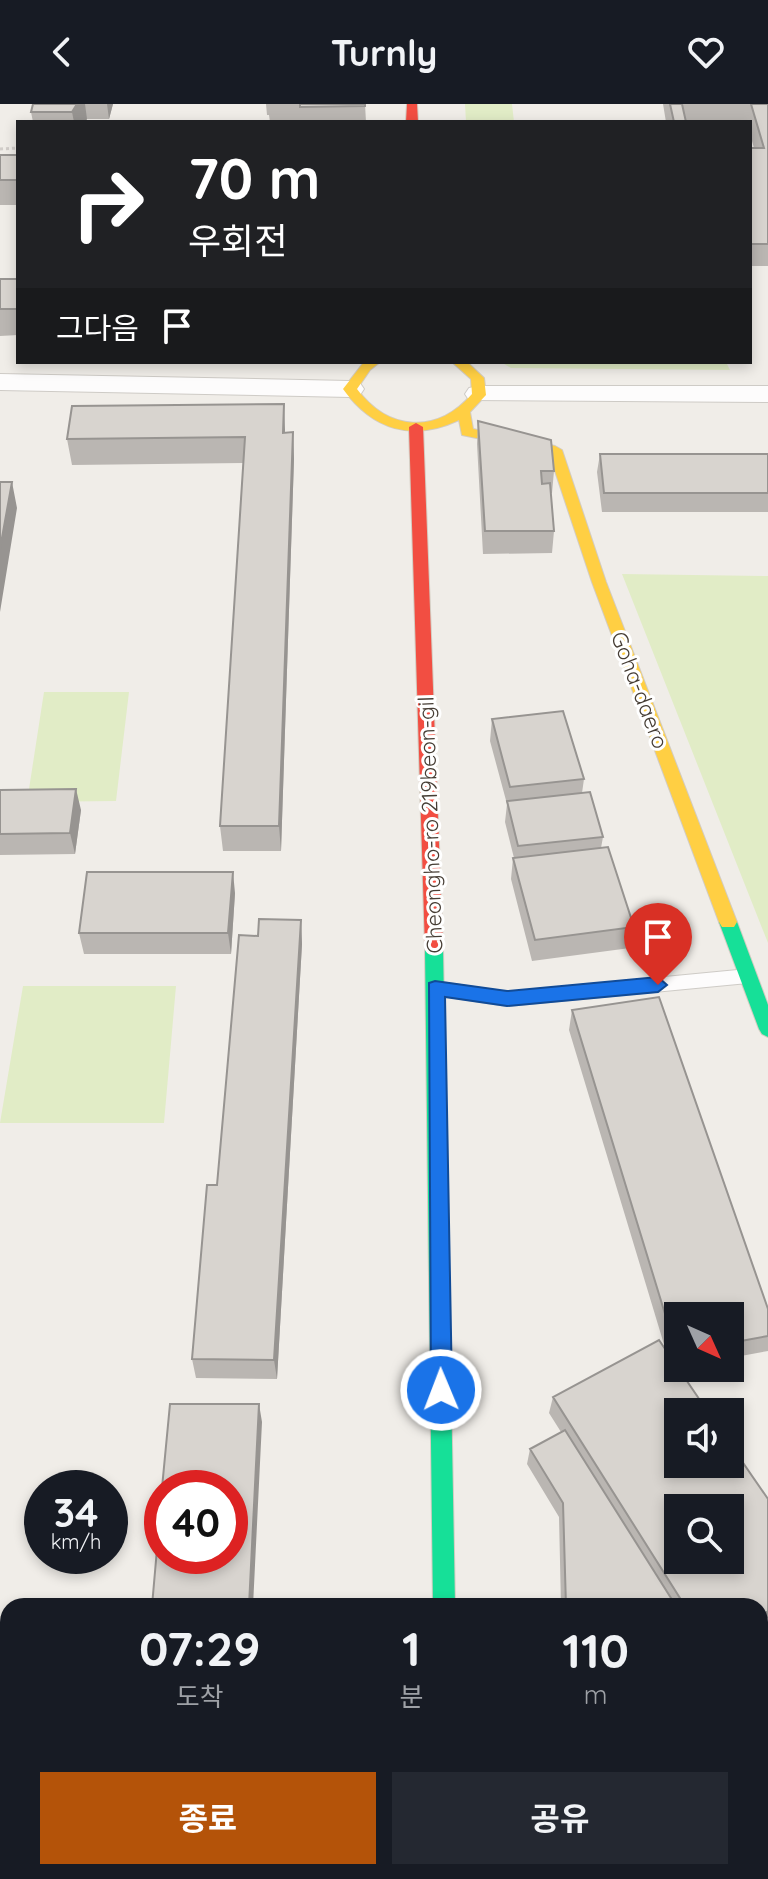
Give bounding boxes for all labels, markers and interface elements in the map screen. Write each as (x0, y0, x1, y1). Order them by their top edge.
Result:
icon: back (40, 30, 84, 74)
text: Turnly (331, 30, 437, 75)
icon: heart (684, 30, 728, 74)
text: 70 m (188, 143, 320, 213)
icon: right (56, 152, 160, 256)
text: 우회전 (188, 218, 287, 263)
icon: arrive (155, 304, 199, 348)
text: 그다음 (56, 309, 139, 347)
street label: Goha-daero (605, 627, 675, 753)
street label: Cheongho-ro 219beon-gil (412, 696, 448, 954)
pin (624, 903, 692, 985)
icon: arrive (636, 915, 680, 959)
north arrow (664, 1302, 744, 1382)
map controls (664, 1302, 744, 1574)
position arrow (399, 1348, 483, 1432)
button: sound (664, 1398, 744, 1478)
speed limit sign: 40 (144, 1470, 248, 1574)
text: 34 (54, 1487, 99, 1537)
button: search (664, 1494, 744, 1574)
text: km/h (51, 1529, 101, 1554)
text: 07:29 (139, 1618, 261, 1678)
text: 1 (402, 1618, 421, 1678)
text: 110 (562, 1620, 629, 1680)
text: m (584, 1678, 608, 1711)
text: 도착 (176, 1680, 224, 1713)
text: 분 (399, 1680, 423, 1713)
button: 종료 (40, 1772, 376, 1864)
button: 공유 (392, 1772, 728, 1864)

